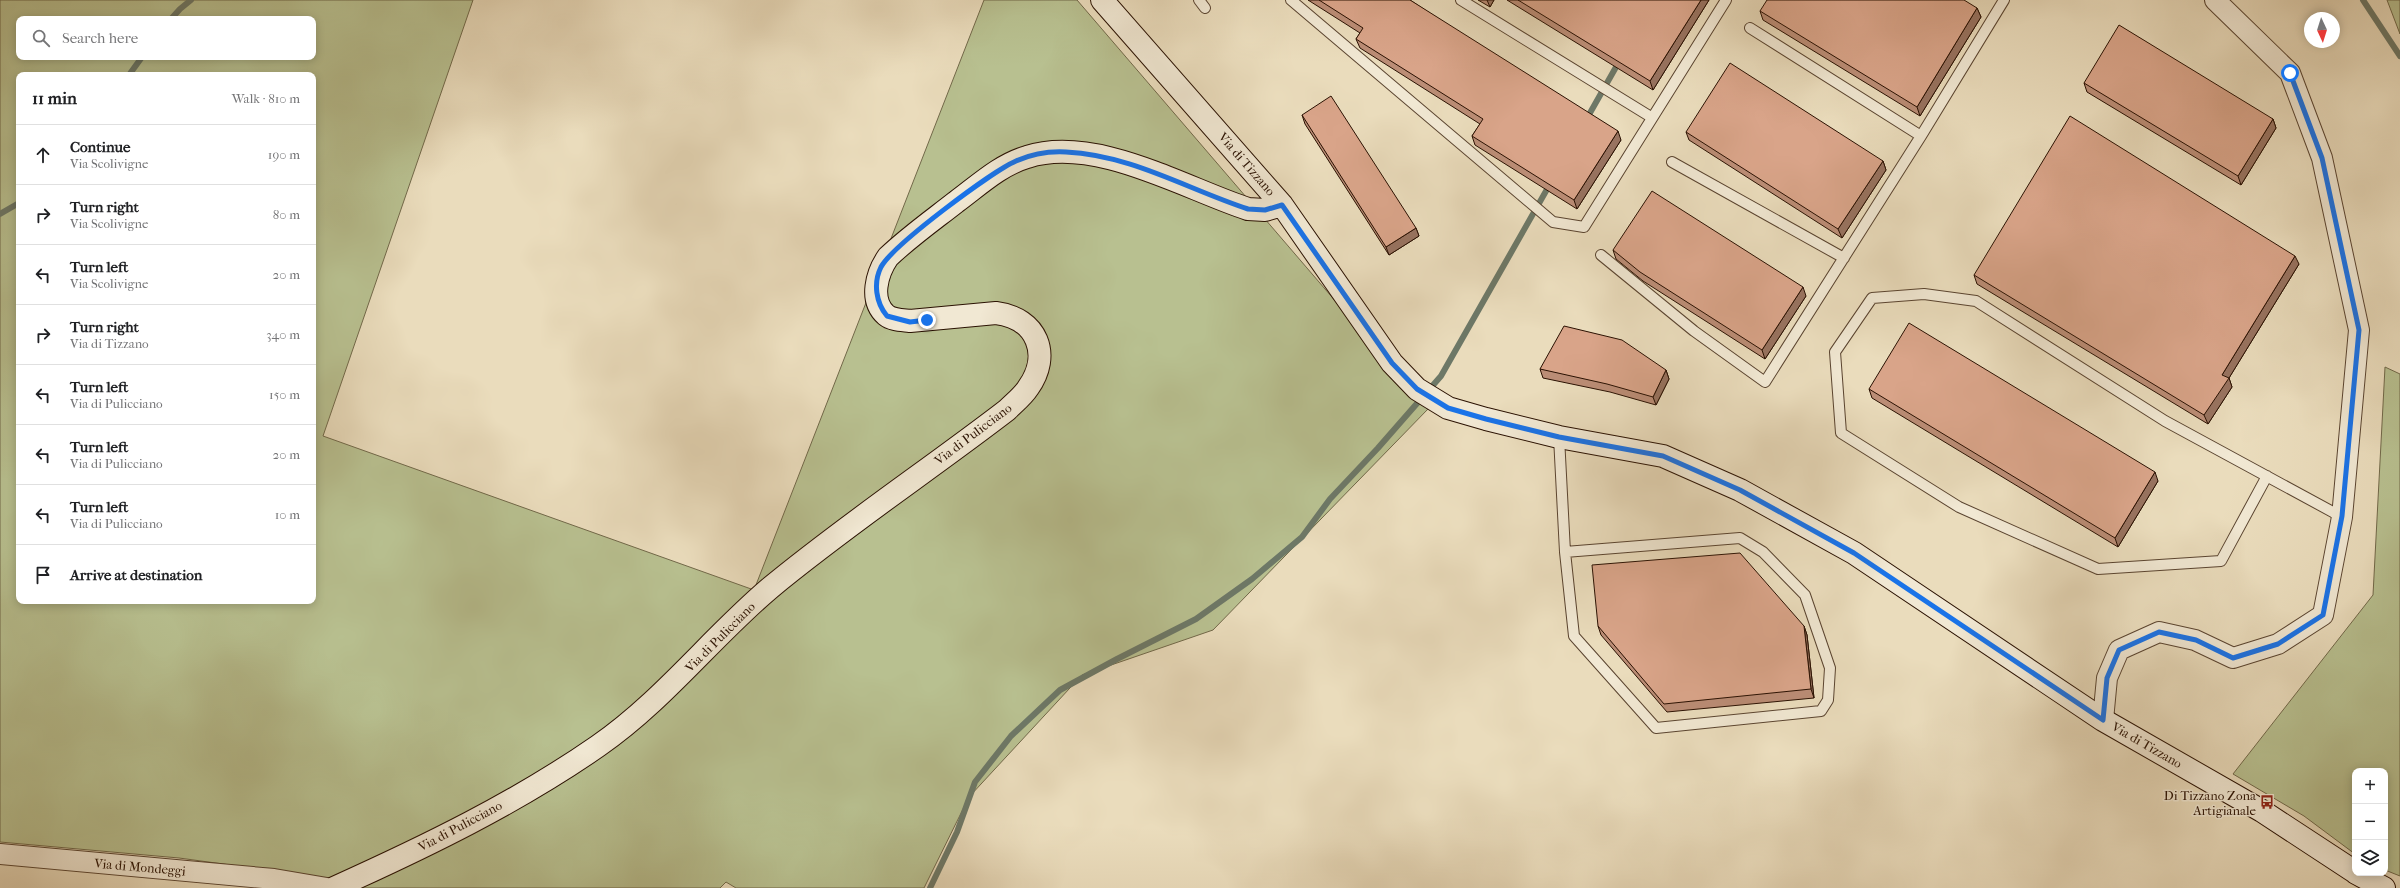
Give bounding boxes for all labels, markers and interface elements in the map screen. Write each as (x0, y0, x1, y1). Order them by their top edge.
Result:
north arrow (2304, 12, 2340, 48)
search box (16, 16, 316, 60)
icon: search (30, 27, 52, 49)
text: Search here (62, 29, 138, 47)
route start (2281, 64, 2299, 82)
text: 11 min (32, 88, 77, 108)
text: Walk · 810 m (232, 91, 300, 106)
street label: Via di Tizzano (1215, 129, 1279, 199)
text: Continue (70, 138, 130, 156)
icon: ahead (32, 144, 54, 166)
text: 190 m (268, 147, 300, 162)
text: Via Scolivigne (70, 156, 148, 171)
text: Turn right (70, 198, 139, 216)
icon: right (32, 204, 54, 226)
text: 80 m (273, 207, 300, 222)
text: Via Scolivigne (70, 216, 148, 231)
text: Turn left (70, 258, 128, 276)
icon: left (32, 264, 54, 286)
text: 20 m (273, 267, 300, 282)
text: Via Scolivigne (70, 276, 148, 291)
route end (918, 311, 936, 329)
text: Turn right (70, 318, 139, 336)
icon: right (32, 324, 54, 346)
text: 340 m (266, 327, 300, 342)
text: Via di Tizzano (70, 336, 149, 351)
text: Turn left (70, 378, 128, 396)
icon: left (32, 384, 54, 406)
text: 150 m (269, 387, 300, 402)
text: Via di Pulicciano (70, 396, 163, 411)
street label: Via di Pulicciano (931, 400, 1015, 468)
text: Turn left (70, 438, 128, 456)
icon: left (32, 444, 54, 466)
text: 20 m (273, 447, 300, 462)
text: Via di Pulicciano (70, 456, 163, 471)
text: Turn left (70, 498, 128, 516)
icon: left (32, 504, 54, 526)
text: 10 m (275, 507, 300, 522)
text: Via di Pulicciano (70, 516, 163, 531)
icon: arrive (32, 564, 54, 586)
text: Arrive at destination (70, 566, 202, 584)
street label: Via di Pulicciano (681, 599, 758, 676)
street label: Via di Tizzano (2108, 718, 2185, 771)
map controls (2352, 768, 2388, 876)
button: + (2352, 768, 2388, 804)
place label: Di Tizzano Zona Artigianale (2164, 788, 2257, 818)
bus stop icon: Di Tizzano Zona Artigianale (2259, 794, 2275, 810)
street label: Via di Pulicciano (415, 797, 505, 855)
button: − (2352, 804, 2388, 840)
button: layers (2352, 840, 2388, 876)
street label: Via di Mondeggi (93, 855, 187, 878)

